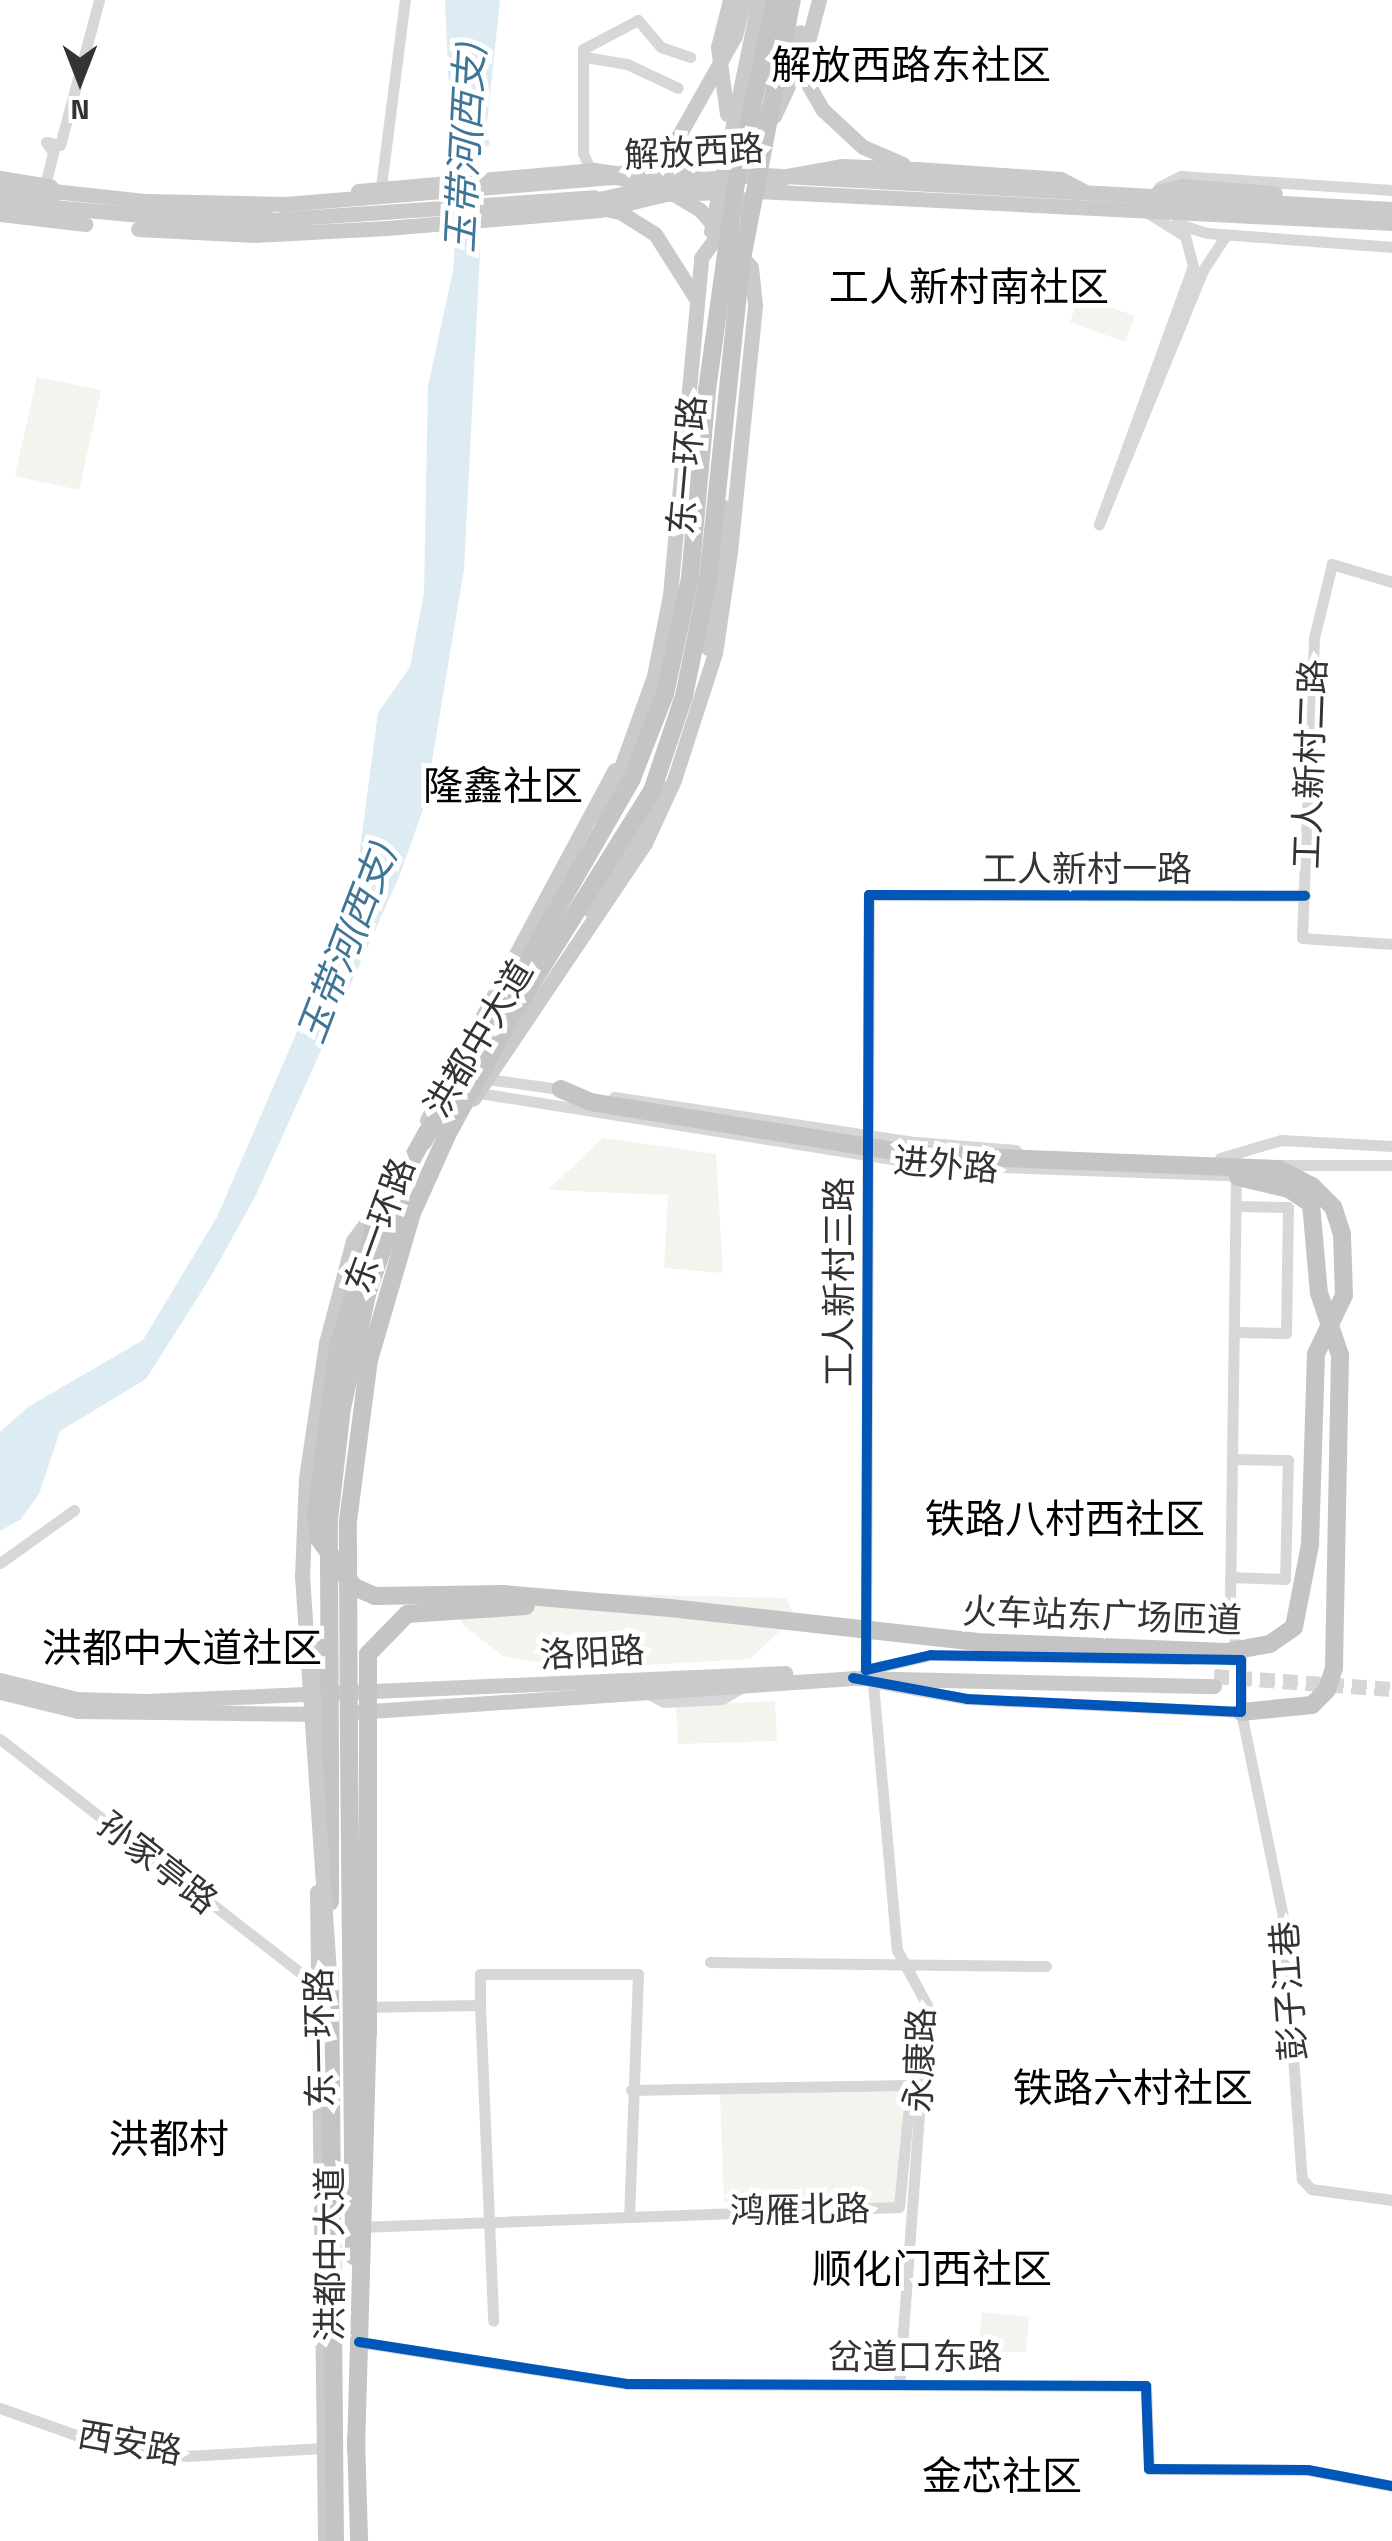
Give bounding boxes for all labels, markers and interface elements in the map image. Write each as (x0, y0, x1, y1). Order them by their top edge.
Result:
north arrow (30, 30, 130, 130)
district label: 解放西路东社区 (771, 41, 1051, 89)
water label: 玉带河(西支) (437, 44, 493, 254)
text: N (70, 89, 90, 132)
street label: 解放西路 (623, 126, 765, 176)
district label: 工人新村南社区 (829, 263, 1109, 311)
street label: 东一环路 (659, 393, 713, 537)
street label: 工人新村二路 (1284, 658, 1334, 870)
district label: 隆鑫社区 (423, 762, 583, 810)
water label: 玉带河(西支) (288, 839, 404, 1049)
street label: 工人新村一路 (982, 847, 1192, 889)
street label: 洪都中大道 (415, 952, 541, 1124)
street label: 进外路 (892, 1139, 1000, 1189)
street label: 东一环路 (335, 1152, 423, 1298)
street label: 工人新村三路 (817, 1177, 859, 1387)
district label: 铁路八村西社区 (925, 1495, 1205, 1543)
street label: 火车站东广场匝道 (961, 1589, 1243, 1641)
district label: 洪都中大道社区 (42, 1624, 322, 1672)
street label: 洛阳路 (538, 1628, 646, 1676)
street label: 孙家亭路 (90, 1802, 226, 1922)
street label: 彭子江巷 (1262, 1920, 1314, 2062)
street label: 东一环路 (297, 1968, 341, 2108)
street label: 永康路 (896, 2007, 942, 2113)
district label: 铁路六村社区 (1013, 2064, 1253, 2112)
district label: 洪都村 (109, 2115, 229, 2163)
street label: 洪都中大道 (308, 2167, 350, 2341)
street label: 鸿雁北路 (730, 2187, 870, 2231)
district label: 顺化门西社区 (812, 2245, 1052, 2293)
street label: 岔道口东路 (828, 2335, 1002, 2377)
street label: 西安路 (75, 2412, 185, 2472)
district label: 金芯社区 (922, 2452, 1082, 2500)

